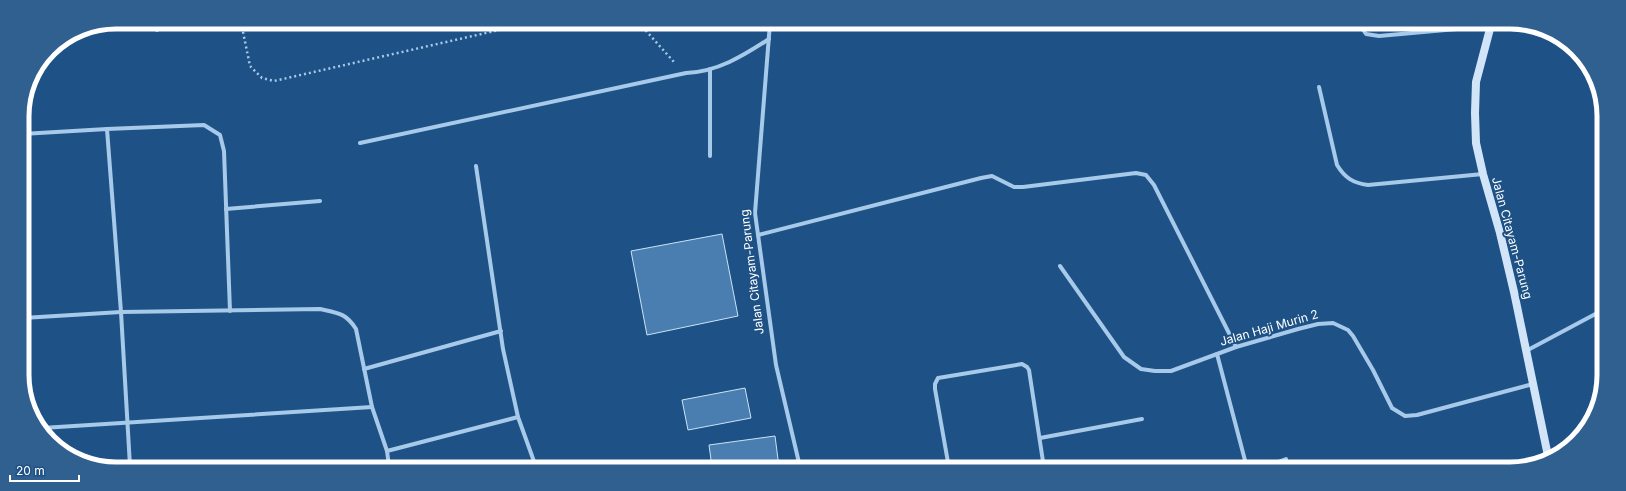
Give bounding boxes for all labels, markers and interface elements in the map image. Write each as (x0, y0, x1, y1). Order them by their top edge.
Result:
street label: Jalan Citayam-Parung (1489, 175, 1536, 301)
street label: Jalan Citayam-Parung (736, 209, 767, 335)
street label: Jalan Haji Murin 2 (1218, 306, 1320, 349)
scale bar (10, 457, 79, 483)
text: 20 m (16, 463, 45, 478)

